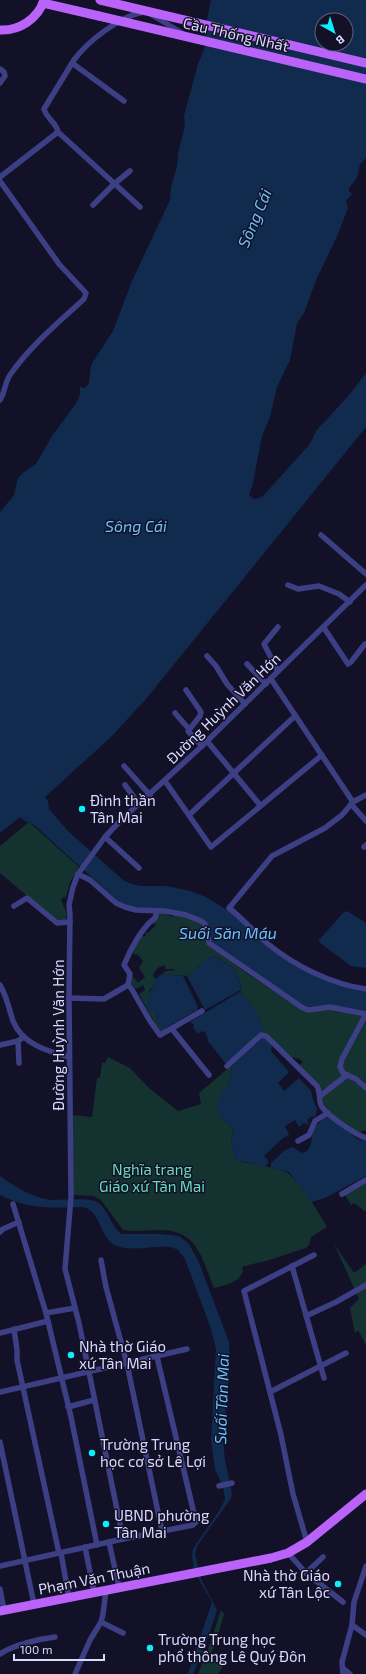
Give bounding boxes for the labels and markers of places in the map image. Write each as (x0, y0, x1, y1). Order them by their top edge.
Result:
place label: Đình thần Tân Mai (90, 791, 156, 826)
marker: Đình thần Tân Mai (77, 804, 87, 814)
place label: Nhà thờ Giáo xứ Tân Mai (79, 1337, 166, 1372)
marker: Nhà thờ Giáo xứ Tân Mai (66, 1350, 76, 1360)
place label: Trường Trung học cơ sở Lê Lợi (100, 1435, 206, 1470)
marker: Trường Trung học cơ sở Lê Lợi (87, 1448, 97, 1458)
place label: UBND phường Tân Mai (114, 1506, 210, 1541)
marker: UBND phường Tân Mai (101, 1519, 111, 1529)
place label: Nhà thờ Giáo xứ Tân Lộc (243, 1566, 330, 1601)
marker: Nhà thờ Giáo xứ Tân Lộc (333, 1579, 343, 1589)
place label: Trường Trung học phổ thông Lê Quý Đôn (158, 1630, 306, 1666)
marker: Trường Trung học phổ thông Lê Quý Đôn (145, 1643, 155, 1653)

